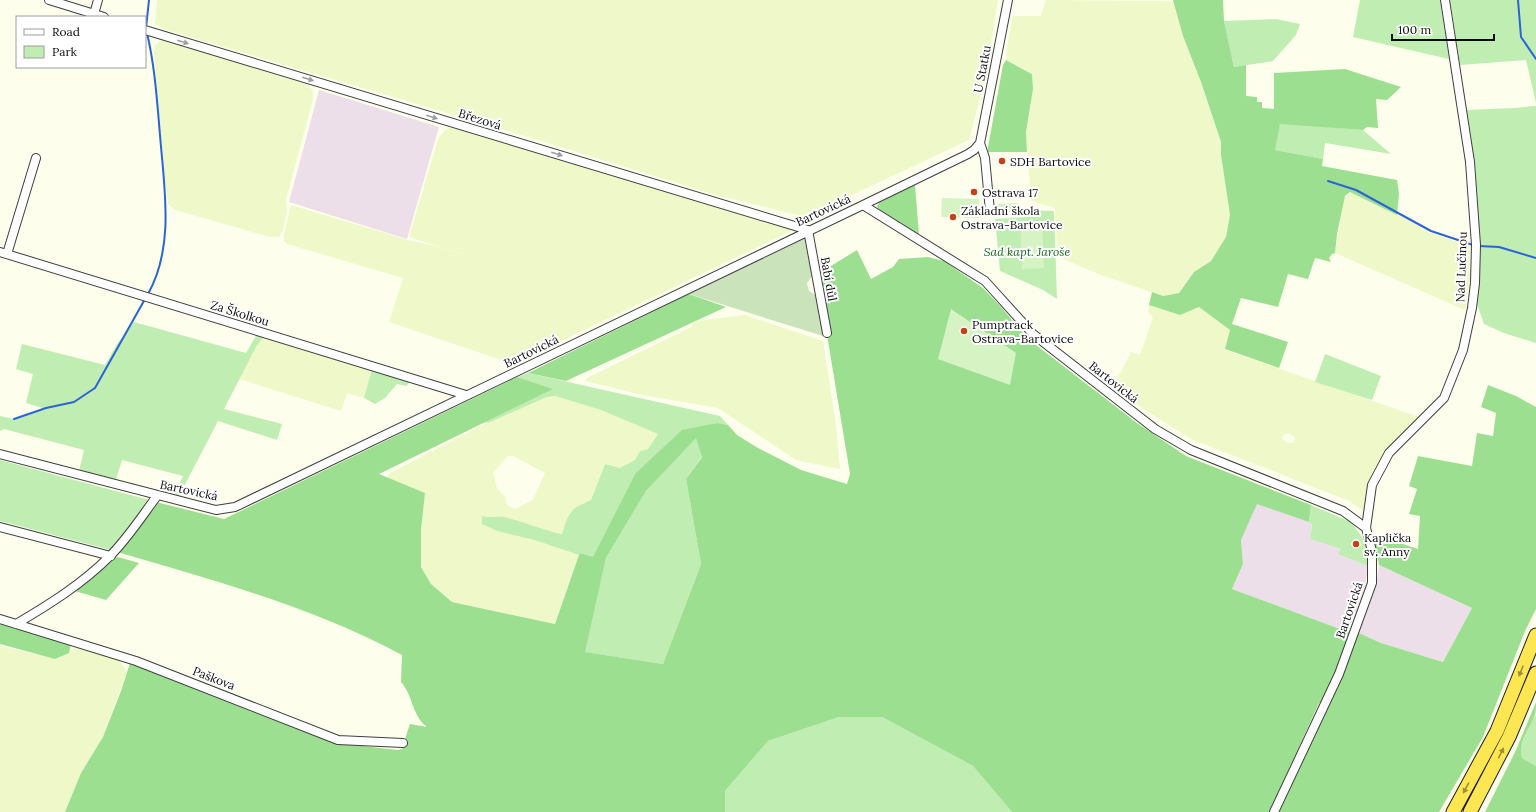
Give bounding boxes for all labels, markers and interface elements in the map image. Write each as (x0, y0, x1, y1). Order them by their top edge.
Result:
legend (16, 16, 146, 68)
scale bar (1392, 16, 1494, 42)
text: 100 m (1398, 22, 1431, 37)
text: Road (52, 24, 80, 39)
one-way arrow (178, 39, 190, 45)
text: Park (52, 44, 78, 59)
street label: U Statku (970, 44, 994, 94)
one-way arrow (302, 76, 314, 82)
street label: Březová (457, 105, 503, 133)
one-way arrow (426, 114, 438, 120)
one-way arrow (551, 151, 563, 157)
place label: SDH Bartovice (1010, 154, 1091, 169)
marker: SDH Bartovice (997, 156, 1007, 166)
place label: Ostrava 17 (982, 185, 1039, 200)
marker: Ostrava 17 (969, 187, 979, 197)
street label: Bartovická (793, 191, 853, 229)
place label: Základní škola Ostrava-Bartovice (961, 203, 1063, 232)
marker: Základní škola Ostrava-Bartovice (948, 212, 958, 222)
street label: Nad Lučinou (1452, 231, 1470, 303)
park label: Sad kapt. Jaroše (984, 244, 1070, 259)
street label: Babí důl (818, 256, 840, 302)
street label: Za Školkou (209, 297, 271, 329)
place label: Pumptrack Ostrava-Bartovice (972, 317, 1074, 346)
marker: Pumptrack Ostrava-Bartovice (959, 326, 969, 336)
street label: Bartovická (501, 331, 561, 371)
street label: Bartovická (1086, 358, 1142, 406)
street label: Bartovická (159, 477, 219, 503)
place label: Kaplička sv. Anny (1364, 530, 1411, 559)
marker: Kaplička sv. Anny (1351, 539, 1361, 549)
street label: Bartovická (1332, 580, 1366, 640)
street label: Paškova (191, 663, 237, 693)
one-way arrow (1518, 665, 1524, 677)
one-way arrow (1498, 747, 1504, 758)
one-way arrow (1463, 782, 1469, 794)

